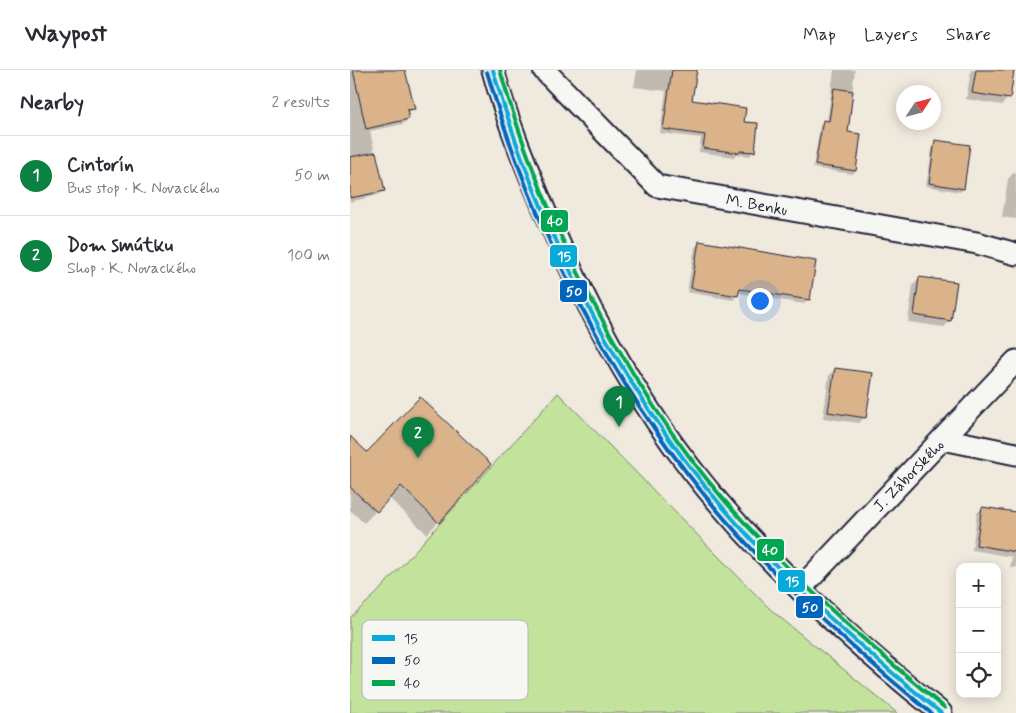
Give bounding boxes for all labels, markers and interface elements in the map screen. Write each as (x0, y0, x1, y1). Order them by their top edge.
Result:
text: Waypost (25, 19, 107, 50)
text: Map (803, 23, 836, 47)
text: Layers (864, 23, 918, 47)
text: Share (946, 23, 991, 47)
north arrow (896, 85, 941, 130)
text: Nearby (20, 89, 84, 117)
text: 2 results (272, 92, 330, 113)
text: Cintorín (67, 153, 134, 178)
text: 1 (32, 165, 40, 186)
text: 50 m (294, 165, 330, 186)
text: Bus stop · K. Novackého (67, 178, 220, 199)
street label: M. Benku (724, 190, 789, 221)
line badge: 40 (540, 209, 569, 233)
text: 40 (547, 213, 563, 231)
text: Dom smútku (67, 233, 173, 258)
line badge: 15 (549, 244, 578, 268)
text: 2 (32, 245, 40, 266)
text: 100 m (287, 245, 330, 266)
text: 15 (557, 248, 571, 266)
text: Shop · K. Novackého (67, 258, 196, 279)
line badge: 50 (559, 279, 588, 303)
text: 50 (566, 283, 582, 301)
your location (747, 288, 773, 314)
pin: 1 (603, 386, 635, 427)
pin: 2 (402, 417, 434, 458)
street label: J. Záborského (869, 435, 949, 517)
line badge: 40 (756, 538, 785, 562)
text: 40 (762, 542, 778, 560)
map controls (956, 563, 1001, 698)
button: + (956, 563, 1001, 608)
line badge: 15 (777, 569, 806, 593)
text: 15 (785, 573, 799, 591)
line badge: 50 (795, 595, 824, 619)
text: 50 (802, 599, 818, 617)
button: − (956, 608, 1001, 653)
legend (362, 620, 528, 700)
text: 15 (404, 630, 418, 648)
text: 50 (404, 652, 420, 670)
button: locate (956, 653, 1001, 698)
text: 40 (404, 675, 420, 693)

